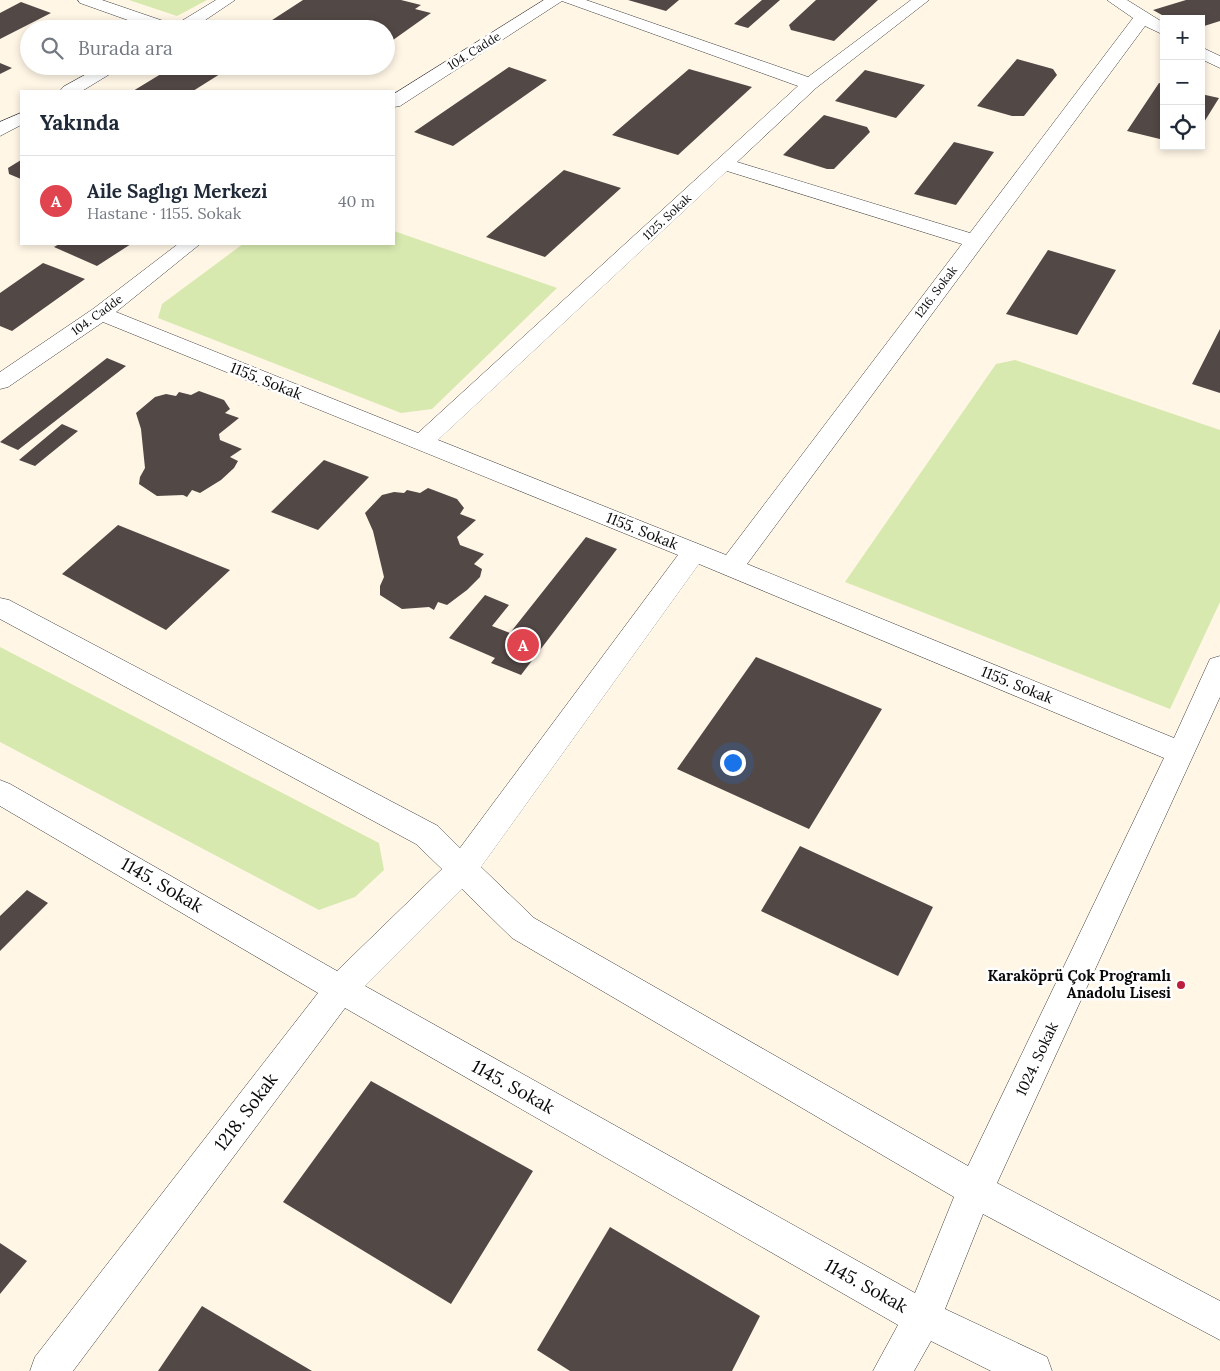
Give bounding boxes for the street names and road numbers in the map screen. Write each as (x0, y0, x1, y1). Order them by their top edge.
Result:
street label: 104. Cadde (444, 28, 504, 73)
street label: 1125. Sokak (639, 190, 694, 243)
street label: 1216. Sokak (911, 262, 960, 321)
street label: 104. Cadde (68, 291, 126, 338)
street label: 1155. Sokak (227, 357, 305, 404)
street label: 1155. Sokak (603, 507, 681, 554)
street label: 1155. Sokak (978, 661, 1056, 708)
street label: 1145. Sokak (117, 852, 208, 917)
street label: 1024. Sokak (1011, 1019, 1062, 1099)
street label: 1145. Sokak (468, 1054, 559, 1119)
street label: 1218. Sokak (209, 1068, 282, 1155)
street label: 1145. Sokak (821, 1253, 912, 1318)

